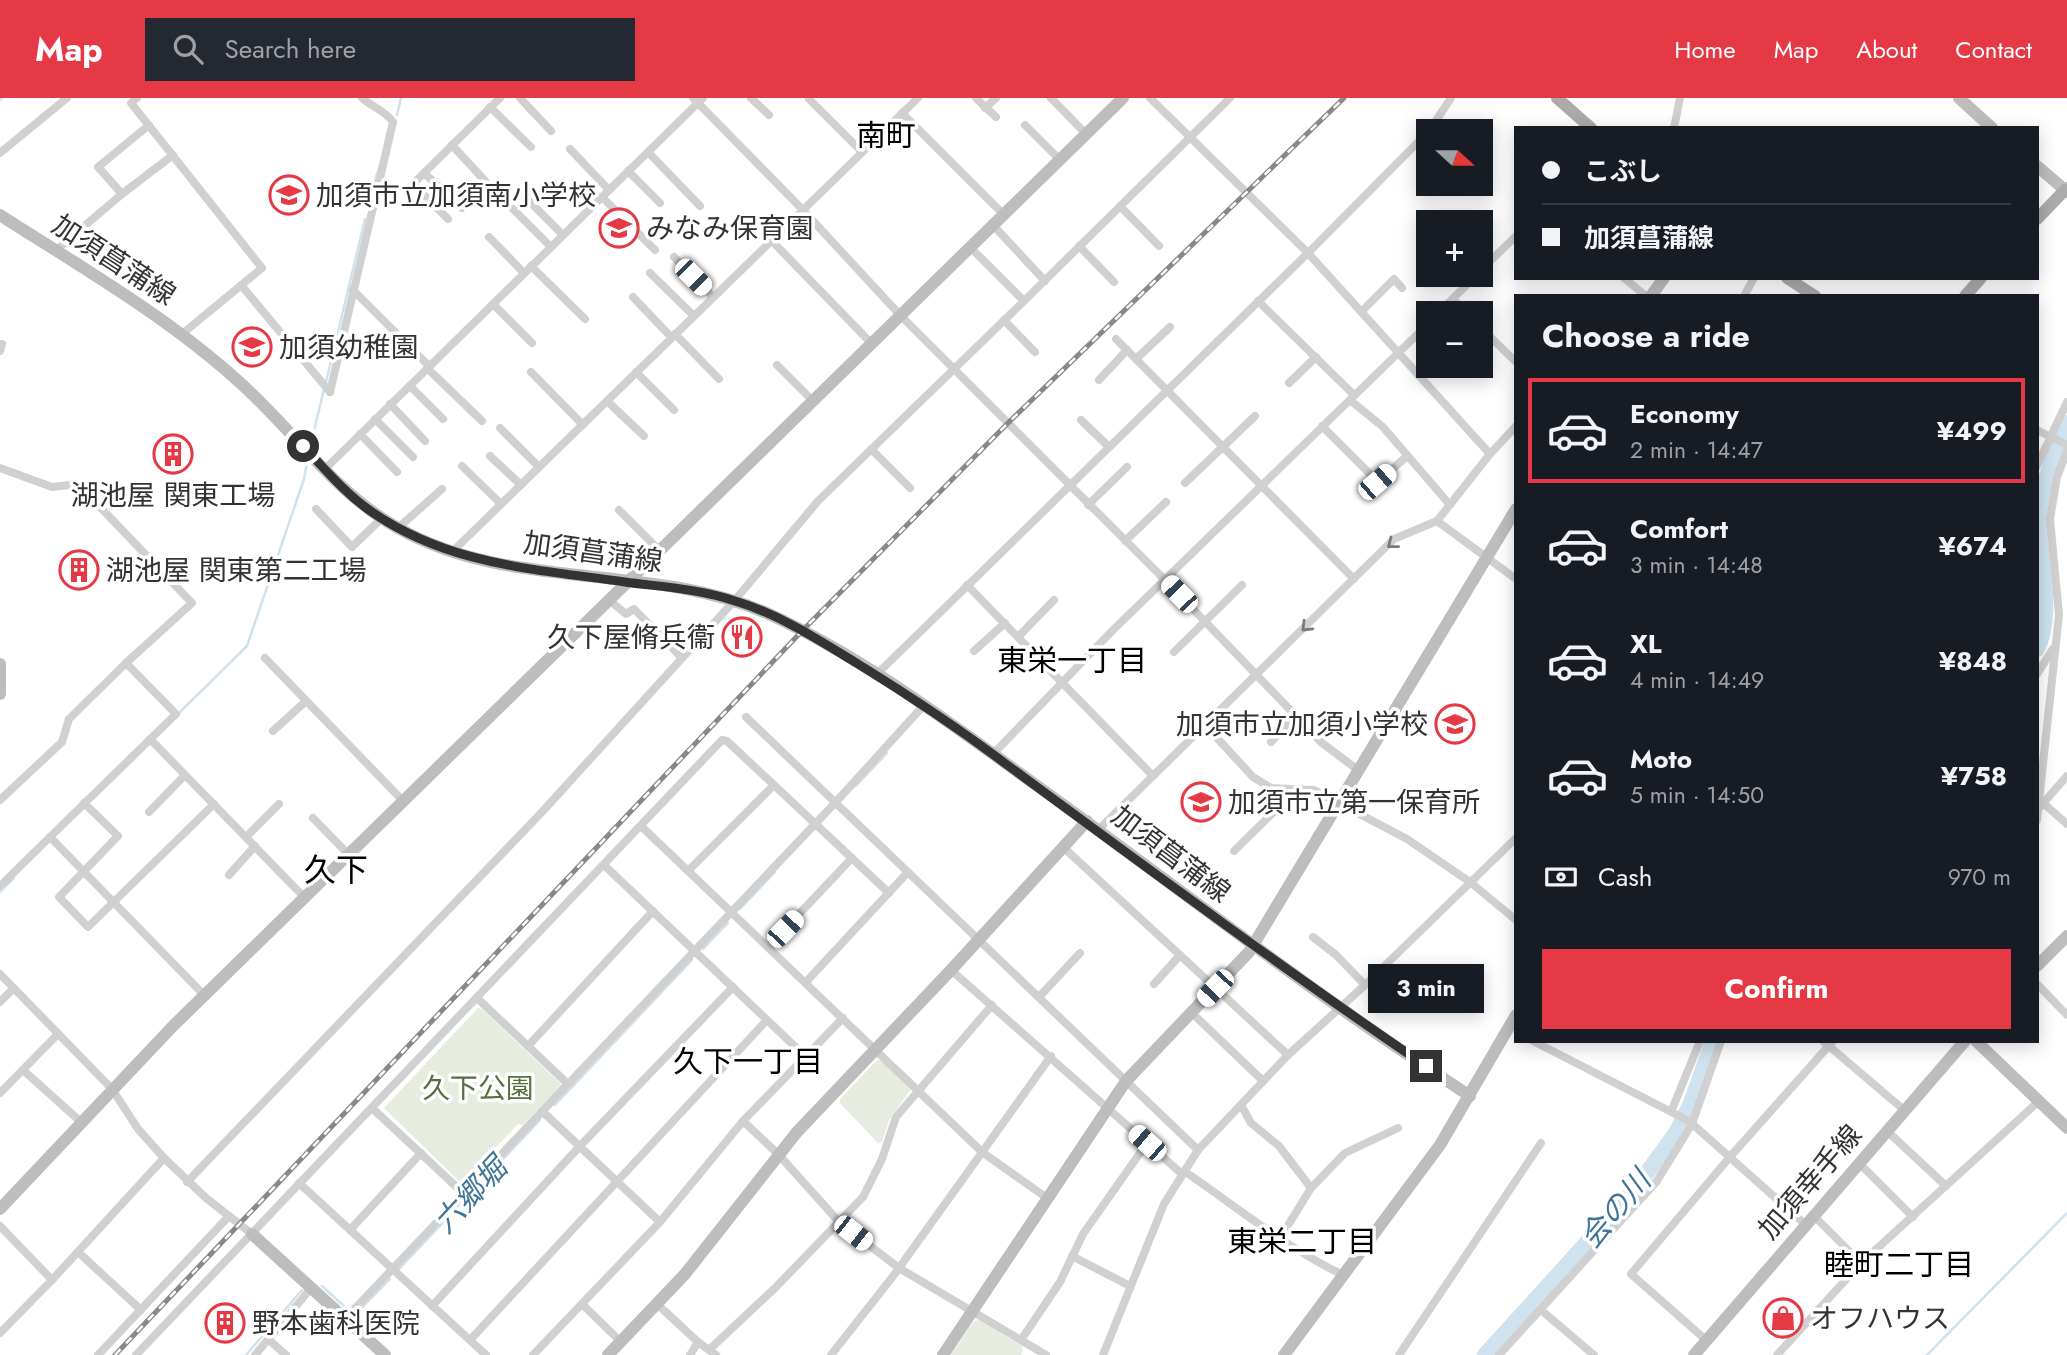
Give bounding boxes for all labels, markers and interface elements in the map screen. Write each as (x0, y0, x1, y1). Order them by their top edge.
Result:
search box (145, 18, 635, 81)
text: Map (35, 26, 103, 73)
icon: search (169, 30, 207, 68)
text: Search here (225, 30, 356, 68)
text: Home (1674, 32, 1736, 67)
text: Map (1774, 32, 1818, 67)
text: About (1856, 32, 1917, 67)
text: Contact (1955, 32, 2032, 67)
district label: 南町 (856, 114, 916, 157)
north arrow (1416, 119, 1493, 196)
map controls (1416, 119, 1493, 378)
text: こぶし (1584, 152, 1662, 190)
school or university icon: 加須市立加須南小学校 (268, 174, 310, 216)
place label: 加須市立加須南小学校 (316, 175, 596, 216)
street label: 加須菖蒲線 (44, 205, 184, 315)
school or university icon: みなみ保育園 (598, 207, 640, 249)
place label: みなみ保育園 (646, 208, 814, 249)
button: + (1416, 210, 1493, 287)
text: 加須菖蒲線 (1584, 219, 1714, 257)
car (671, 255, 716, 299)
button: − (1416, 301, 1493, 378)
text: Choose a ride (1542, 313, 1750, 359)
school or university icon: 加須幼稚園 (231, 326, 273, 368)
place label: 加須幼稚園 (279, 327, 419, 368)
text: Economy (1630, 395, 1739, 433)
icon: car (1546, 399, 1609, 462)
text: ¥499 (1937, 412, 2007, 450)
route start (287, 430, 319, 462)
building icon: 湖池屋 関東工場 (152, 433, 194, 475)
text: 2 min · 14:47 (1630, 433, 1763, 467)
car (1355, 460, 1400, 504)
place label: 湖池屋 関東工場 (71, 475, 275, 516)
text: Comfort (1630, 510, 1728, 548)
icon: car (1546, 514, 1609, 577)
street label: 加須菖蒲線 (521, 522, 665, 582)
text: ¥674 (1938, 527, 2007, 565)
one-way arrow (1387, 535, 1399, 548)
text: 3 min · 14:48 (1630, 548, 1763, 582)
building icon: 湖池屋 関東第二工場 (58, 549, 100, 591)
place label: 湖池屋 関東第二工場 (106, 550, 366, 591)
car (1157, 572, 1202, 616)
restaurant icon: 久下屋脩兵衞 (721, 616, 763, 658)
place label: 久下屋脩兵衞 (547, 617, 715, 658)
one-way arrow (1301, 618, 1314, 631)
text: XL (1630, 625, 1662, 663)
icon: car (1546, 629, 1609, 692)
district label: 東栄一丁目 (997, 639, 1147, 682)
text: ¥848 (1939, 642, 2007, 680)
text: 4 min · 14:49 (1630, 663, 1764, 697)
school or university icon: 加須市立加須小学校 (1434, 703, 1476, 745)
place label: 加須市立加須小学校 (1176, 704, 1428, 745)
text: Moto (1630, 740, 1692, 778)
icon: car (1546, 744, 1609, 807)
text: ¥758 (1941, 757, 2007, 795)
text: 5 min · 14:50 (1630, 778, 1764, 812)
school or university icon: 加須市立第一保育所 (1180, 781, 1222, 823)
place label: 加須市立第一保育所 (1228, 782, 1480, 823)
street label: 加須菖蒲線 (1103, 795, 1239, 913)
district label: 久下 (304, 847, 368, 893)
icon: cash (1542, 858, 1580, 896)
text: Cash (1598, 858, 1652, 896)
text: 970 m (1948, 860, 2011, 894)
car (763, 907, 808, 951)
button: Confirm (1542, 949, 2011, 1029)
callout: 3 min (1368, 964, 1484, 1014)
car (1193, 966, 1238, 1010)
text: 3 min (1396, 971, 1456, 1005)
district label: 久下一丁目 (673, 1040, 823, 1083)
route end (1410, 1050, 1442, 1082)
park label: 久下公園 (422, 1068, 534, 1109)
street label: 加須幸手線 (1749, 1116, 1871, 1248)
car (1125, 1121, 1170, 1165)
water label: 六郷堀 (424, 1145, 519, 1243)
water label: 会の川 (1570, 1158, 1662, 1257)
car (830, 1212, 877, 1254)
district label: 東栄二丁目 (1227, 1220, 1377, 1263)
district label: 睦町二丁目 (1824, 1243, 1974, 1286)
shop icon: オフハウス (1762, 1297, 1804, 1339)
place label: オフハウス (1810, 1298, 1950, 1339)
building icon: 野本歯科医院 (204, 1302, 246, 1344)
place label: 野本歯科医院 (252, 1303, 420, 1344)

